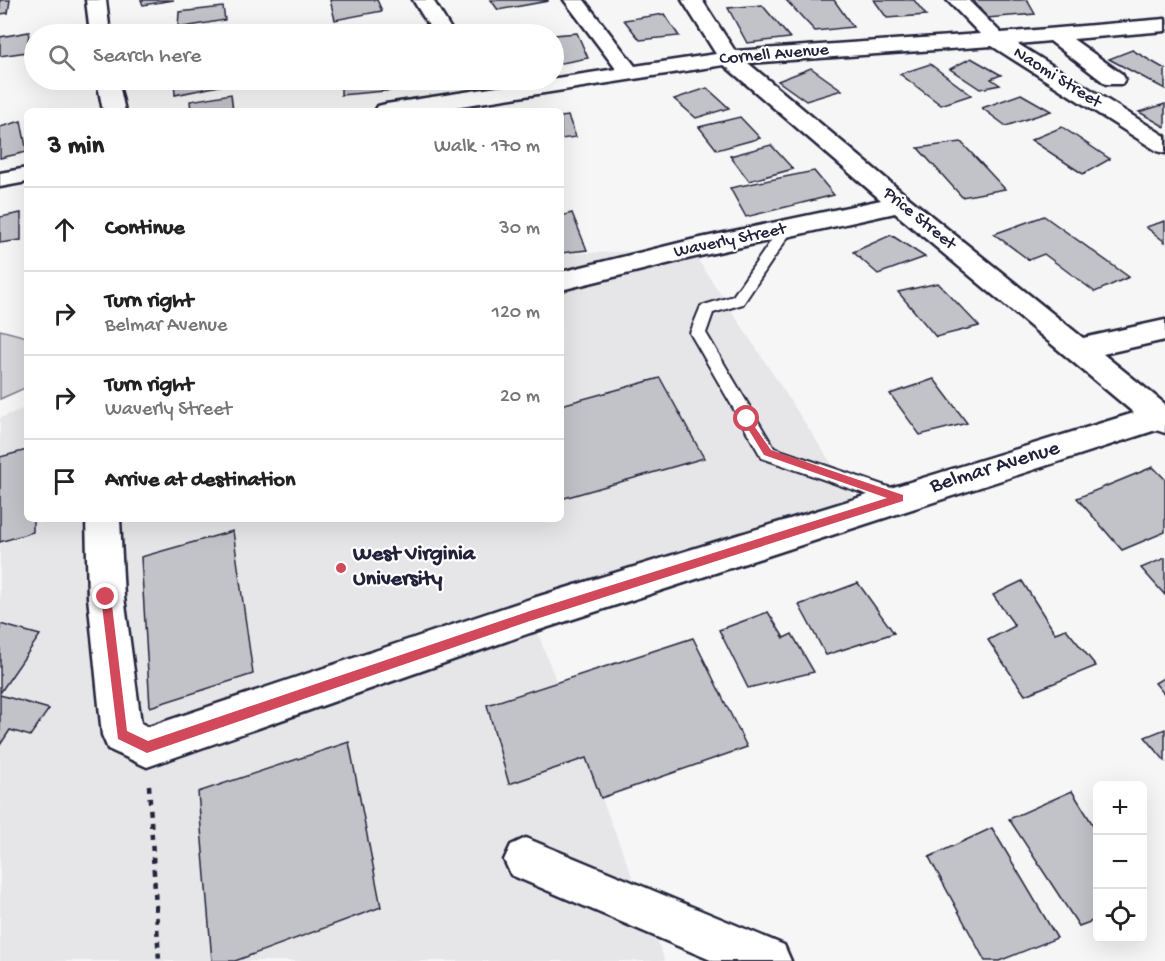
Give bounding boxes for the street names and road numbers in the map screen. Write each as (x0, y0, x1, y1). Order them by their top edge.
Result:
street label: Cornell Avenue (718, 40, 830, 70)
street label: Naomi Street (1009, 43, 1106, 114)
street label: Price Street (877, 183, 961, 256)
street label: Waverly Street (672, 219, 790, 263)
street label: Belmar Avenue (926, 436, 1064, 500)

